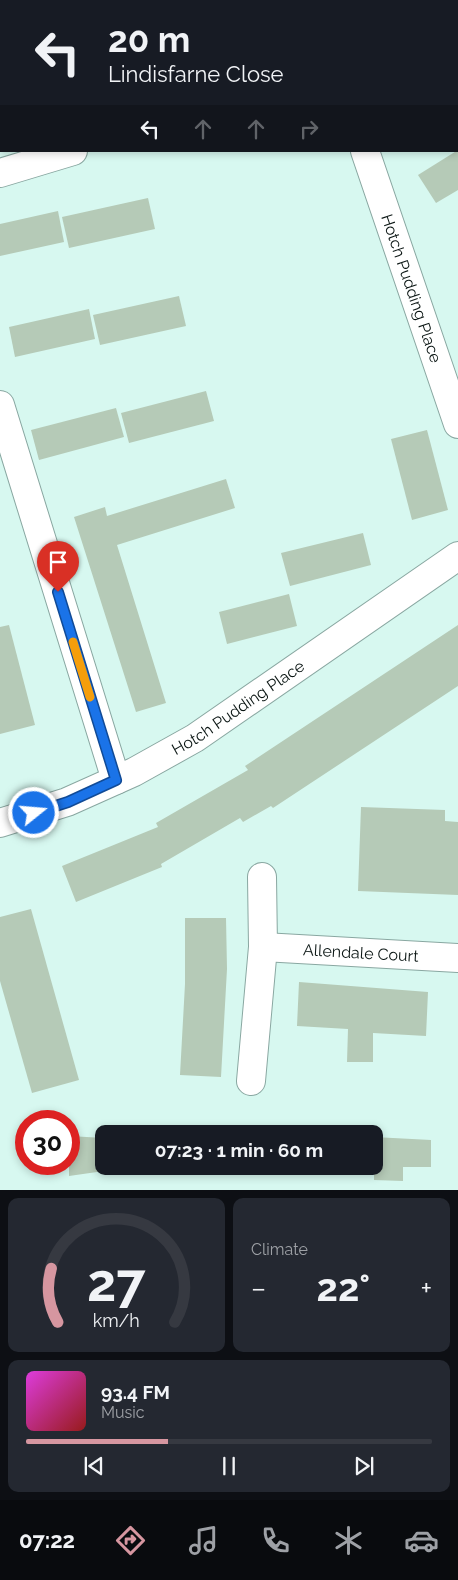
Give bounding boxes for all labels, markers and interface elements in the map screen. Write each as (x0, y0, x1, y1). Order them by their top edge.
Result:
text: 20 m (108, 19, 190, 60)
icon: left (25, 20, 90, 85)
text: Lindisfarne Close (108, 61, 284, 87)
icon: left (136, 115, 164, 143)
icon: ahead (189, 115, 217, 143)
icon: ahead (242, 115, 270, 143)
icon: right (295, 115, 323, 143)
street label: Hotch Pudding Place (378, 211, 446, 365)
pin (37, 541, 79, 592)
icon: arrive (44, 548, 72, 576)
street label: Hotch Pudding Place (168, 656, 308, 759)
position arrow (7, 786, 59, 838)
street label: Allendale Court (302, 940, 420, 965)
speed limit sign: 30 (15, 1110, 80, 1175)
text: 07:23 · 1 min · 60 m (155, 1139, 323, 1161)
text: Climate (251, 1240, 308, 1259)
text: 27 (87, 1252, 147, 1313)
text: 22° (317, 1265, 370, 1310)
text: − (251, 1272, 266, 1305)
text: + (420, 1272, 432, 1305)
text: km/h (93, 1310, 140, 1331)
text: 93.4 FM (101, 1381, 170, 1403)
text: Music (101, 1403, 145, 1422)
icon: previous (80, 1452, 108, 1480)
icon: pause (215, 1452, 243, 1480)
icon: next (350, 1452, 378, 1480)
icon: directions (113, 1523, 148, 1558)
icon: music (186, 1523, 221, 1558)
icon: phone (258, 1523, 293, 1558)
icon: climate (331, 1523, 366, 1558)
icon: car (404, 1523, 439, 1558)
text: 07:22 (19, 1527, 75, 1553)

